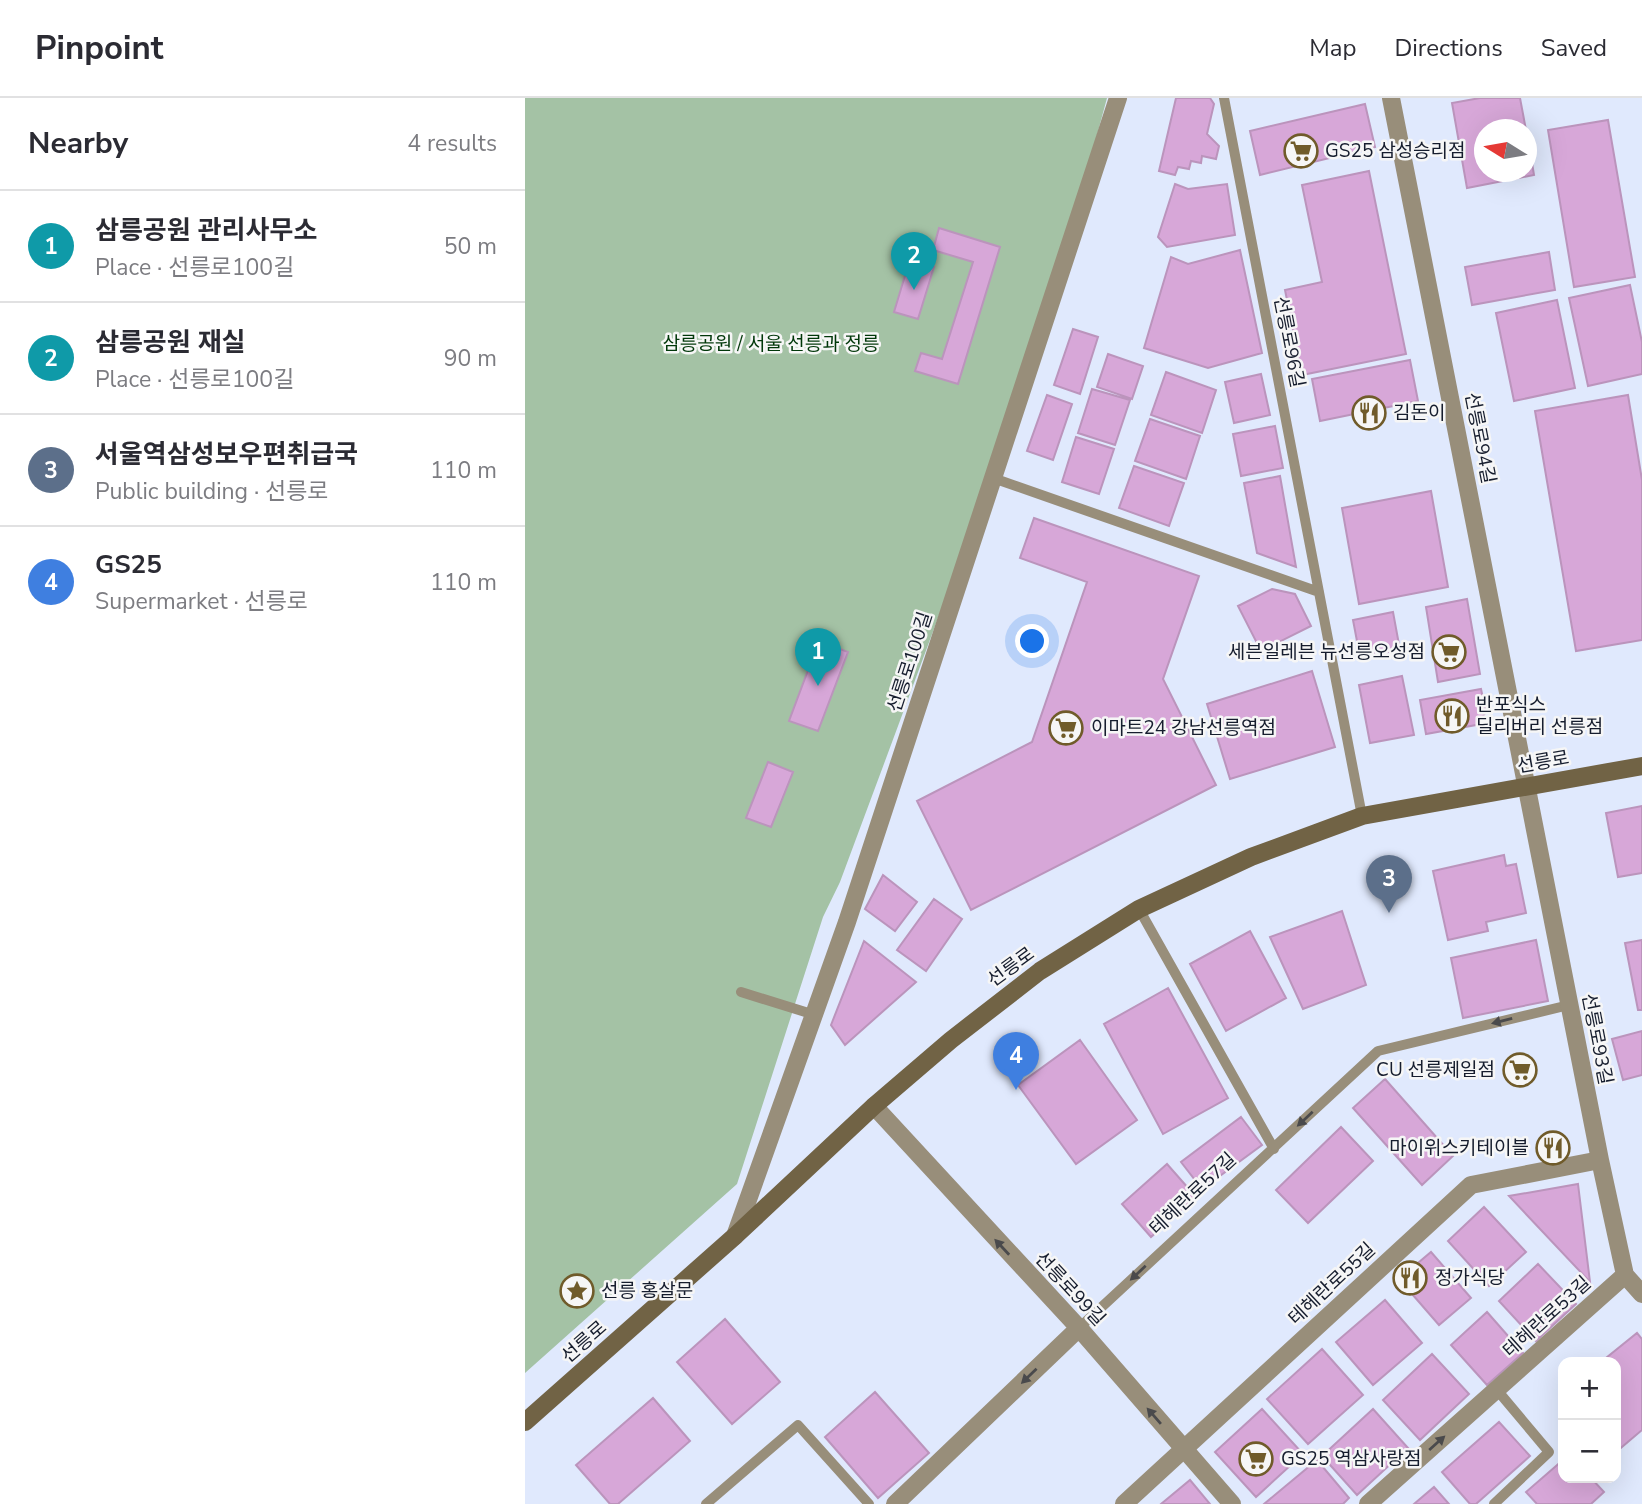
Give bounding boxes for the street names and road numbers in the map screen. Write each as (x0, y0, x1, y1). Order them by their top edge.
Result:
street label: 선릉로96길 (1267, 294, 1311, 390)
street label: 선릉로94길 (1458, 390, 1502, 486)
street label: 선릉로100길 (882, 608, 938, 716)
street label: 선릉로 (1515, 745, 1571, 779)
street label: 선릉로 (982, 941, 1040, 993)
street label: 선릉로93길 (1575, 991, 1619, 1087)
street label: 테헤란로57길 (1144, 1147, 1242, 1241)
street label: 테헤란로55길 (1283, 1237, 1381, 1331)
street label: 선릉로99길 (1029, 1246, 1111, 1332)
street label: 테헤란로53길 (1497, 1270, 1597, 1364)
street label: 선릉로 (556, 1315, 612, 1369)

